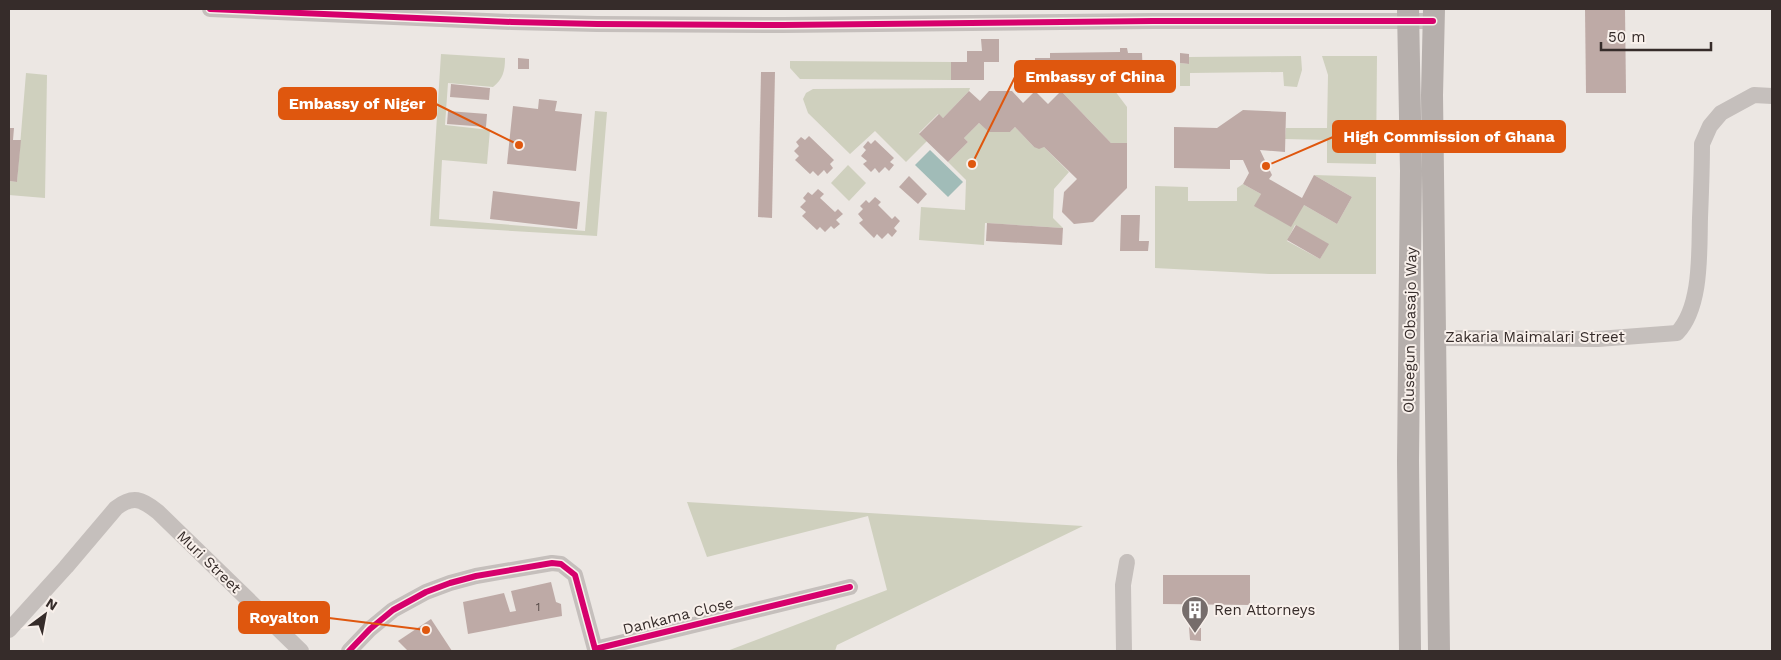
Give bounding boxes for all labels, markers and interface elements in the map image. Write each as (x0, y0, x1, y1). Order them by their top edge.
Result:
scale bar (1601, 20, 1711, 52)
text: 50 m (1608, 28, 1645, 46)
callout: Embassy of China (1015, 61, 1175, 92)
text: Embassy of China (1025, 67, 1166, 86)
callout: Embassy of Niger (279, 88, 436, 119)
text: Embassy of Niger (289, 94, 425, 113)
callout: High Commission of Ghana (1333, 121, 1565, 152)
text: High Commission of Ghana (1343, 127, 1555, 146)
street label: Olusegun Obasajo Way (1400, 247, 1420, 413)
street label: Zakaria Maimalari Street (1445, 328, 1626, 346)
street label: Muri Street (173, 527, 245, 598)
north arrow (20, 590, 70, 640)
text: N (43, 594, 61, 614)
street label: Dankama Close (621, 594, 735, 638)
building icon: Ren Attorneys (1180, 595, 1210, 634)
house number: 1 (536, 600, 540, 614)
place label: Ren Attorneys (1214, 601, 1315, 619)
callout: Royalton (239, 602, 329, 633)
text: Royalton (249, 608, 319, 627)

